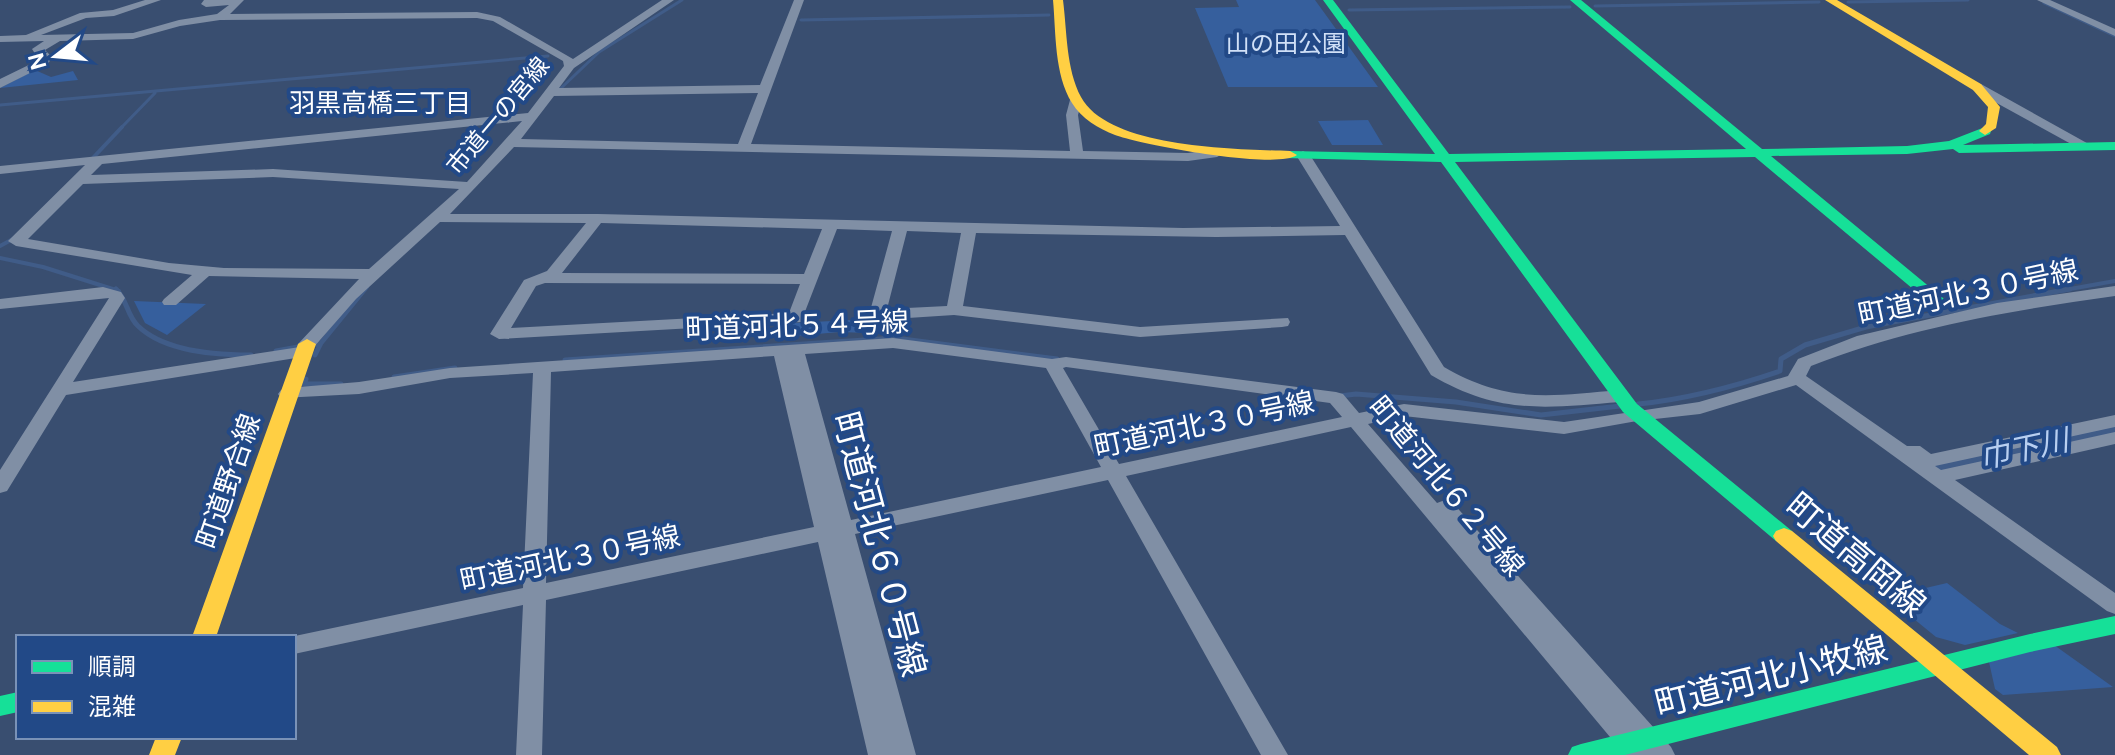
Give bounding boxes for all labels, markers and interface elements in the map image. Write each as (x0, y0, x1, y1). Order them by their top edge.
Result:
north arrow (16, 16, 96, 96)
park label: 山の田公園 (1226, 28, 1346, 59)
text: N (21, 50, 53, 73)
street label: 市道一の宮線 (439, 51, 556, 181)
district label: 羽黒高橋三丁目 (289, 86, 471, 120)
street label: 町道河北３０号線 (1855, 251, 2082, 334)
street label: 町道河北５４号線 (684, 303, 910, 348)
street label: 町道河北３０号線 (1091, 383, 1318, 466)
street label: 町道河北６２号線 (1360, 389, 1533, 584)
street label: 町道河北６０号線 (823, 407, 936, 681)
street label: 町道野合線 (188, 409, 269, 553)
water label: 巾下川 (1976, 419, 2075, 477)
street label: 町道高岡線 (1776, 484, 1935, 627)
street label: 町道河北３０号線 (457, 517, 684, 600)
street label: 町道河北小牧線 (1650, 626, 1892, 727)
legend (16, 635, 296, 739)
text: 順調 (88, 651, 136, 682)
text: 混雑 (88, 691, 136, 722)

